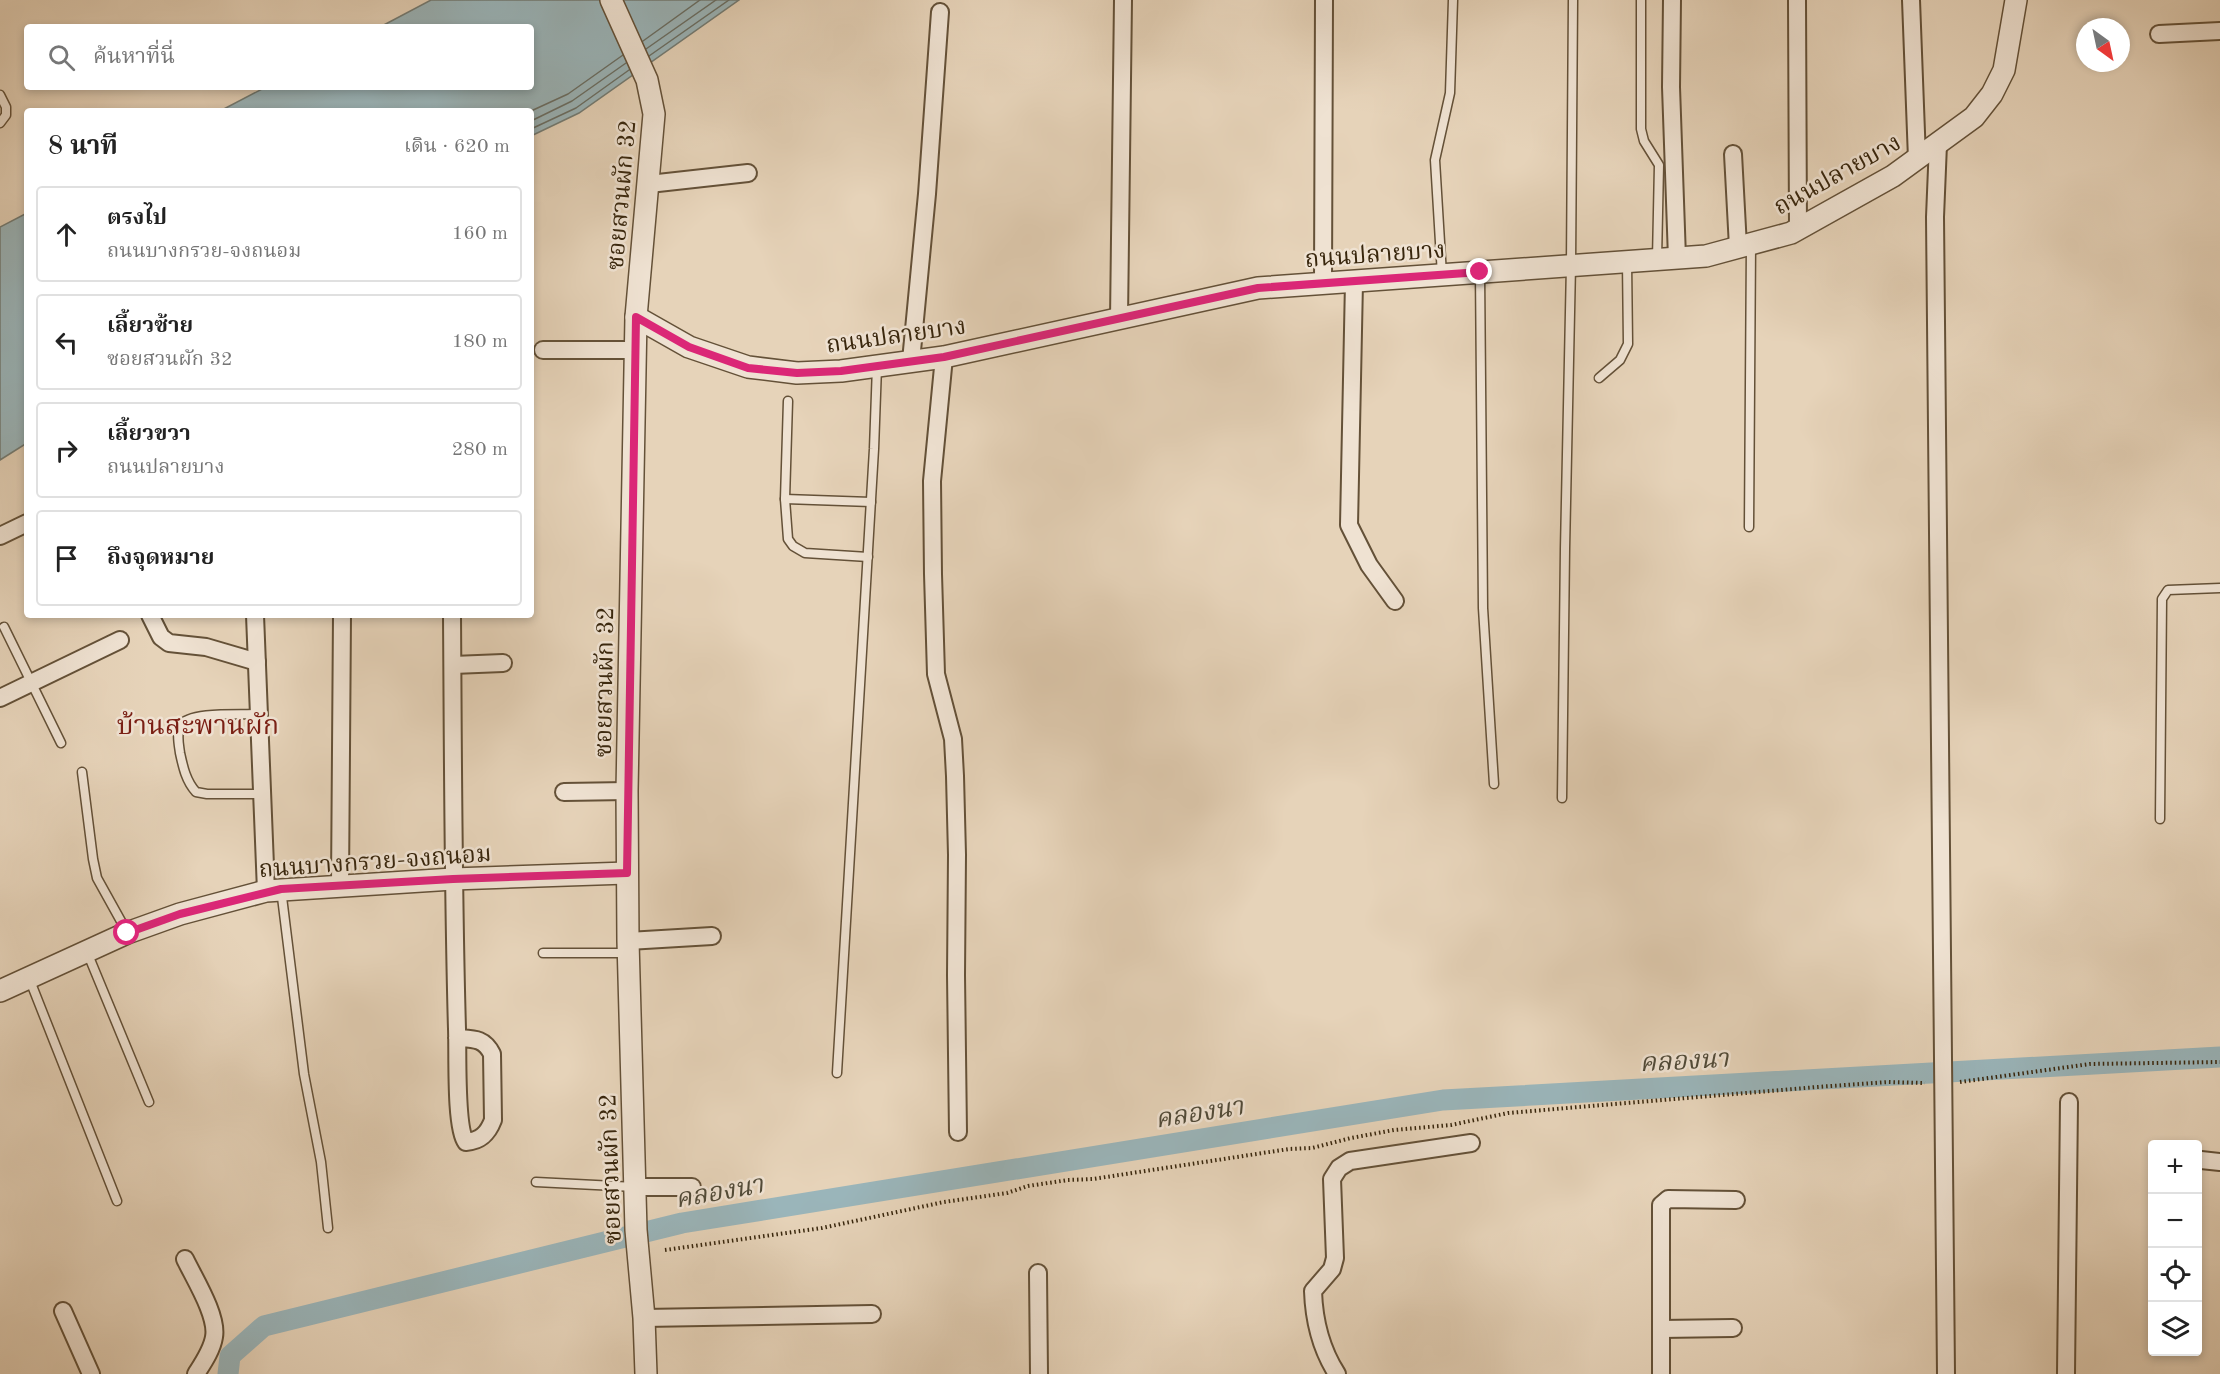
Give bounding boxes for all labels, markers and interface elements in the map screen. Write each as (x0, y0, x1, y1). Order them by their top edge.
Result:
north arrow (2076, 18, 2130, 72)
search box (24, 24, 534, 90)
icon: search (45, 41, 78, 74)
text: ค้นหาที่นี่ (93, 46, 175, 68)
street label: ซอยสวนผัก 32 (601, 119, 642, 271)
street label: ถนนปลายบาง (1770, 130, 1905, 220)
text: 8 นาที (48, 134, 118, 160)
text: เดิน · 620 m (404, 137, 510, 157)
text: ตรงไป (107, 207, 167, 229)
icon: ahead (50, 218, 83, 251)
text: 160 m (452, 224, 508, 244)
street label: ถนนปลายบาง (1304, 238, 1446, 273)
text: ถนนบางกรวย-จงถนอม (107, 242, 301, 262)
route end (1466, 258, 1492, 284)
street label: ถนนปลายบาง (825, 314, 968, 359)
text: เลี้ยวซ้าย (107, 315, 193, 337)
icon: left (50, 326, 83, 359)
text: 180 m (452, 332, 508, 352)
text: ซอยสวนผัก 32 (107, 350, 233, 370)
text: เลี้ยวขวา (107, 423, 191, 445)
icon: right (50, 434, 83, 467)
text: 280 m (452, 440, 508, 460)
text: ถนนปลายบาง (107, 458, 224, 478)
icon: arrive (50, 542, 83, 575)
text: ถึงจุดหมาย (107, 547, 214, 569)
street label: ซอยสวนผัก 32 (590, 606, 619, 758)
district label: บ้านสะพานผัก (117, 711, 279, 740)
street label: ถนนบางกรวย-จงถนอม (258, 843, 492, 883)
route start (113, 919, 139, 945)
water label: คลองนา (1639, 1047, 1730, 1077)
street label: ซอยสวนผัก 32 (594, 1093, 627, 1245)
water label: คลองนา (1153, 1094, 1247, 1134)
map controls (2148, 1140, 2202, 1356)
button: + (2148, 1140, 2202, 1194)
water label: คลองนา (673, 1172, 767, 1214)
button: − (2148, 1194, 2202, 1248)
button: locate (2148, 1248, 2202, 1302)
button: layers (2148, 1302, 2202, 1356)

